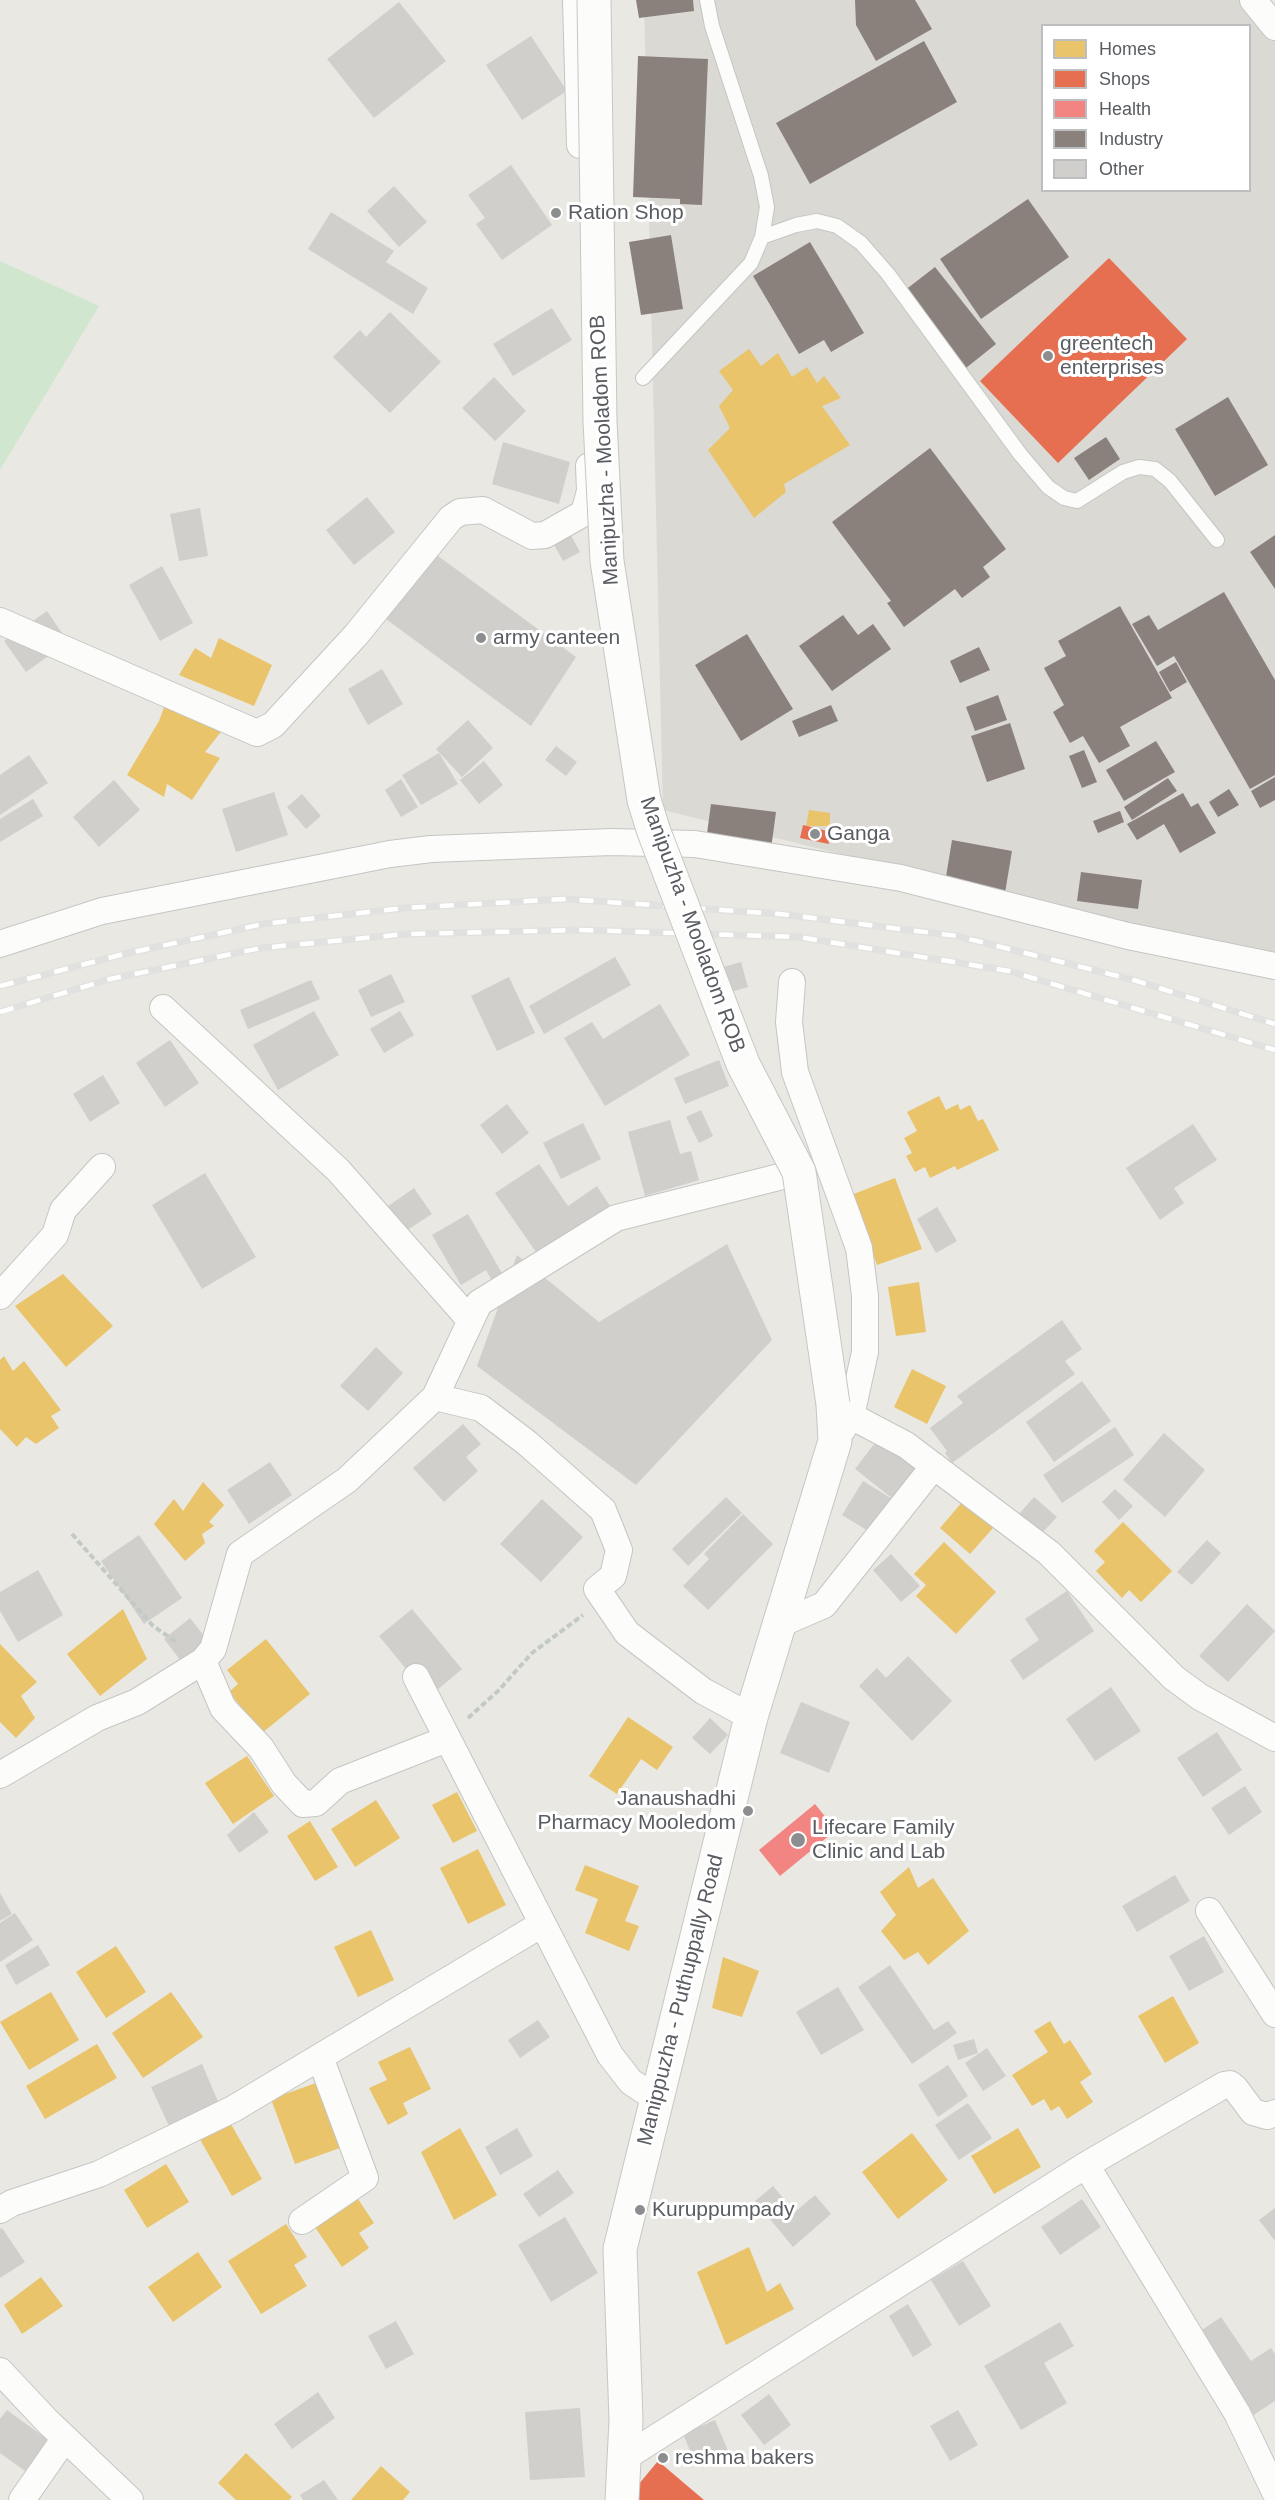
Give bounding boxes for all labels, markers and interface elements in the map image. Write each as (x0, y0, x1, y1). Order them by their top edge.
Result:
legend (1041, 24, 1251, 192)
text: Homes (1099, 39, 1156, 59)
text: Shops (1099, 69, 1150, 89)
text: Health (1099, 99, 1151, 119)
text: Industry (1099, 129, 1163, 149)
text: Other (1099, 159, 1144, 179)
place label: Ration Shop (568, 200, 684, 226)
marker: Ration Shop (549, 206, 563, 220)
street label: Manipuzha - Mooladom ROB (585, 314, 625, 586)
place label: greentech enterprises (1060, 331, 1164, 381)
marker: greentech enterprises (1041, 349, 1055, 363)
place label: army canteen (493, 625, 620, 651)
marker: army canteen (474, 631, 488, 645)
street label: Manipuzha - Mooladom ROB (634, 793, 750, 1057)
place label: Ganga (827, 821, 890, 847)
marker: Ganga (808, 827, 822, 841)
place label: Janaushadhi Pharmacy Mooledom (538, 1786, 736, 1836)
marker: Janaushadhi Pharmacy Mooledom (741, 1804, 755, 1818)
place label: Lifecare Family Clinic and Lab (812, 1815, 954, 1865)
marker: Lifecare Family Clinic and Lab (789, 1831, 807, 1849)
street label: Manippuzha - Puthuppally Road (633, 1852, 729, 2148)
place label: Kuruppumpady (652, 2197, 794, 2223)
marker: Kuruppumpady (633, 2203, 647, 2217)
place label: reshma bakers (675, 2445, 814, 2471)
marker: reshma bakers (656, 2451, 670, 2465)

